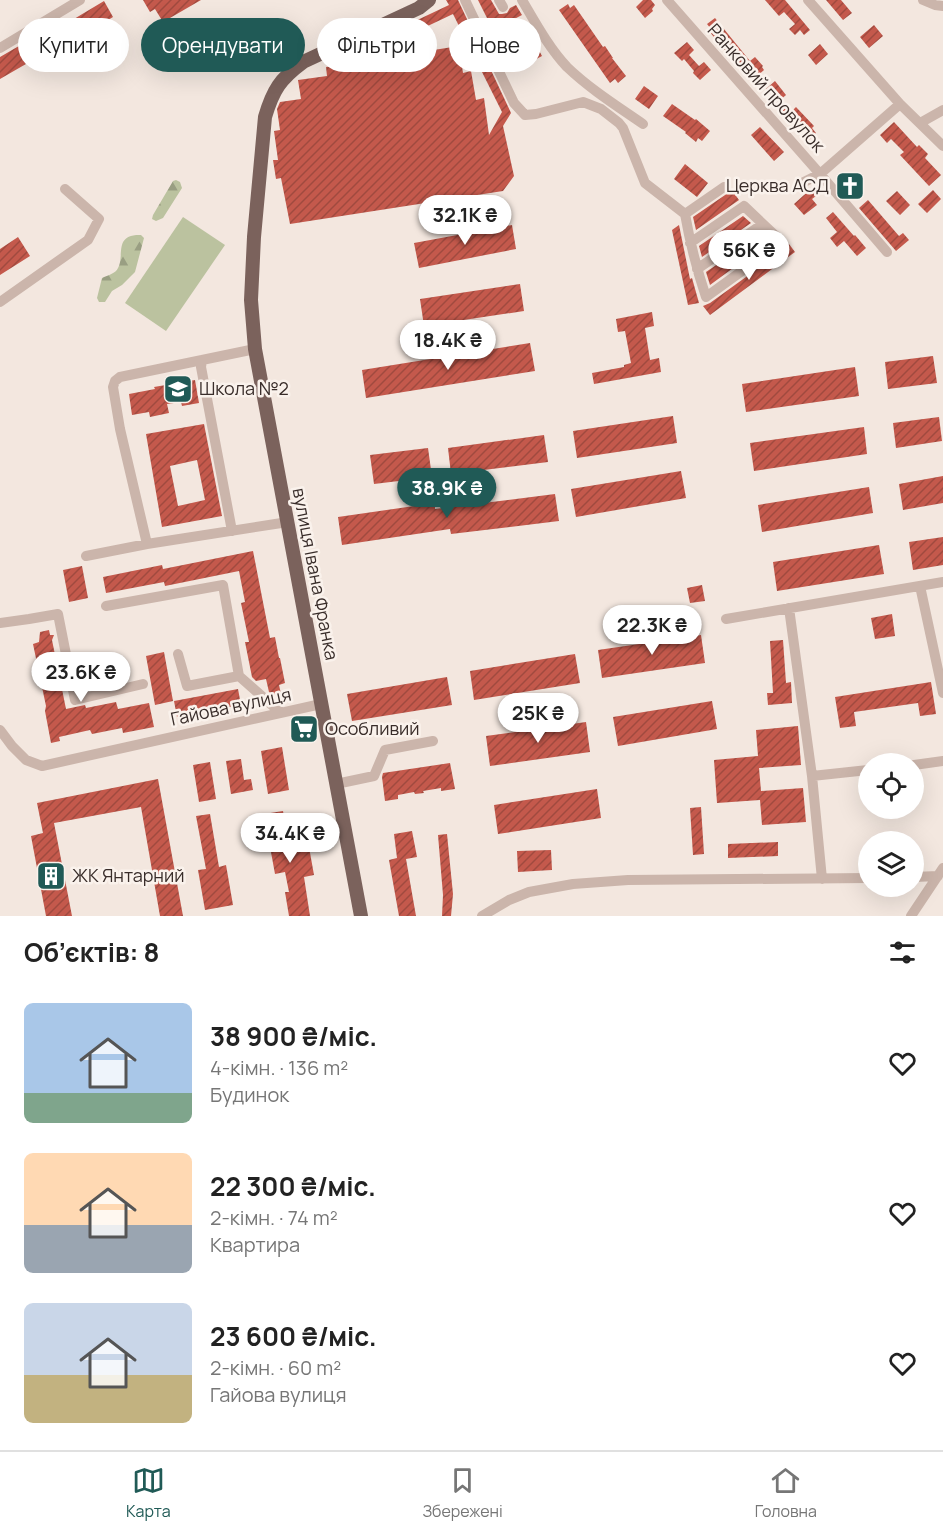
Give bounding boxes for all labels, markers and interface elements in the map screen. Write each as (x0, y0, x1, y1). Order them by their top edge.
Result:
chip: Купити (18, 18, 129, 72)
chip: Орендувати (141, 18, 305, 72)
chip: Фільтри (317, 18, 437, 72)
chip: Нове (449, 18, 541, 72)
street label: Ранковий провулок (703, 18, 832, 157)
church icon: Церква АСД (834, 170, 866, 202)
place label: Церква АСД (726, 173, 829, 197)
pin: 32.1K ₴ (410, 195, 520, 246)
text: 32.1K ₴ (432, 201, 498, 228)
pin: 56K ₴ (707, 230, 791, 281)
text: 56K ₴ (722, 236, 776, 263)
pin: 18.4K ₴ (393, 320, 503, 371)
text: 18.4K ₴ (414, 326, 482, 353)
school or university icon: Школа №2 (162, 373, 194, 405)
place label: Школа №2 (199, 376, 289, 400)
pin: 38.9K ₴ (392, 468, 502, 519)
text: 38.9K ₴ (411, 474, 483, 501)
street label: вулиця Івана Франка (287, 486, 344, 662)
pin: 22.3K ₴ (597, 605, 707, 656)
text: 22.3K ₴ (617, 611, 687, 638)
pin: 23.6K ₴ (26, 652, 136, 703)
text: 23.6K ₴ (45, 658, 117, 685)
street label: Гайова вулиця (168, 682, 293, 731)
pin: 25K ₴ (496, 693, 580, 744)
text: 25K ₴ (512, 699, 564, 726)
supermarket icon: Особливий (288, 713, 320, 745)
place label: Особливий (325, 716, 420, 740)
map controls (858, 753, 924, 897)
button: locate (858, 753, 924, 819)
pin: 34.4K ₴ (235, 813, 345, 864)
text: 34.4K ₴ (255, 819, 325, 846)
button: layers (858, 831, 924, 897)
building icon: ЖК Янтарний (35, 860, 67, 892)
place label: ЖК Янтарний (72, 863, 184, 887)
text: Об’єктів: 8 (24, 934, 160, 970)
icon: filters (886, 936, 919, 969)
text: 38 900 ₴/міс. (210, 1018, 377, 1054)
icon: home (72, 1027, 144, 1099)
icon: heart (886, 1047, 919, 1080)
text: 4-кімн. · 136 m² (210, 1054, 348, 1081)
text: Будинок (210, 1081, 289, 1108)
text: 22 300 ₴/міс. (210, 1168, 376, 1204)
icon: home (72, 1177, 144, 1249)
icon: heart (886, 1197, 919, 1230)
text: 2-кімн. · 74 m² (210, 1204, 338, 1231)
text: Квартира (210, 1231, 300, 1258)
text: 23 600 ₴/міс. (210, 1318, 377, 1354)
icon: home (72, 1327, 144, 1399)
icon: heart (886, 1347, 919, 1380)
text: 2-кімн. · 60 m² (210, 1354, 341, 1381)
text: Гайова вулиця (210, 1381, 347, 1408)
tab: Карта (126, 1464, 171, 1522)
tab: Збережені (423, 1464, 503, 1522)
tab: Головна (755, 1464, 817, 1522)

